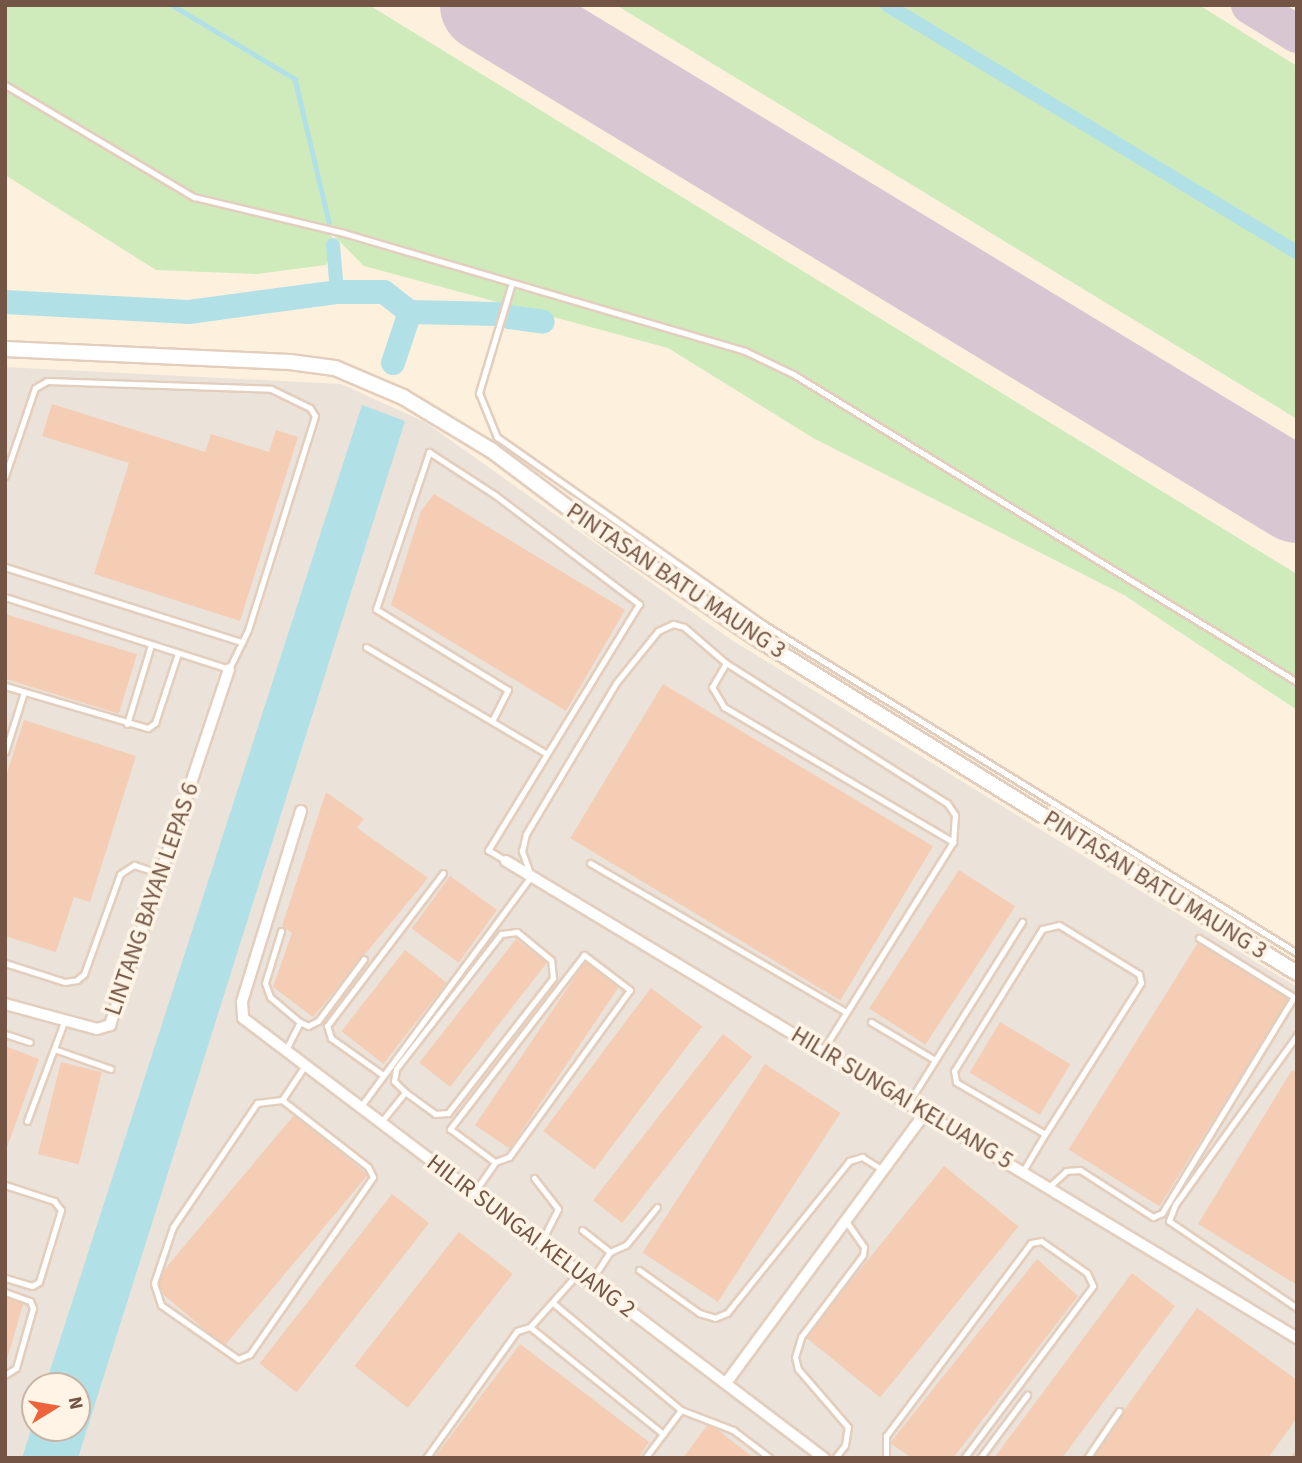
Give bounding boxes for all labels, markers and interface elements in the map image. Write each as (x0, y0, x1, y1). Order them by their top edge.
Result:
street label: PINTASAN BATU MAUNG 3 (561, 497, 791, 665)
street label: LINTANG BAYAN LEPAS 6 (99, 779, 205, 1019)
street label: PINTASAN BATU MAUNG 3 (1038, 804, 1272, 966)
street label: HILIR SUNGAI KELUANG 5 (786, 1020, 1018, 1176)
street label: HILIR SUNGAI KELUANG 2 (421, 1148, 641, 1324)
north arrow (21, 1372, 91, 1442)
text: N (61, 1394, 90, 1412)

